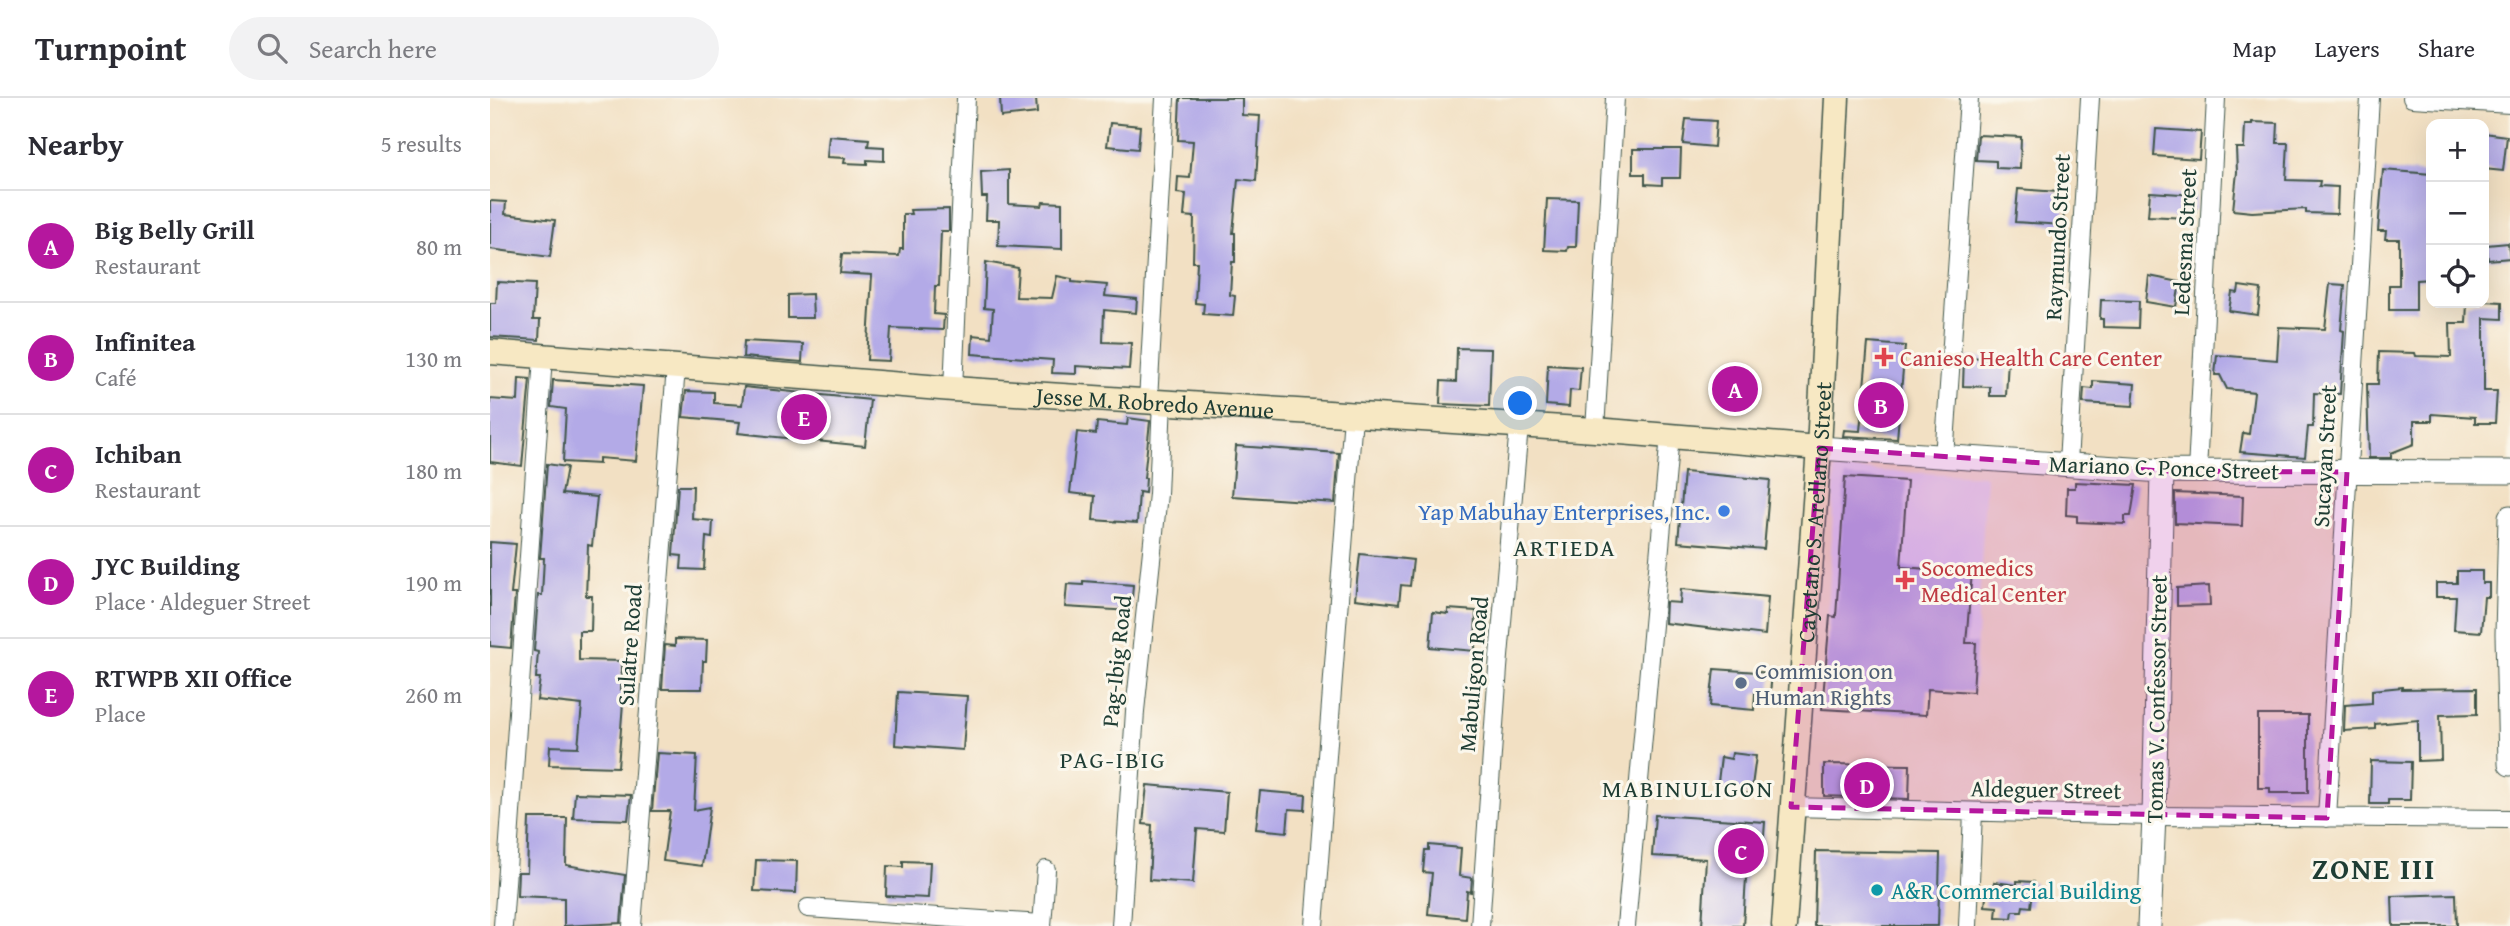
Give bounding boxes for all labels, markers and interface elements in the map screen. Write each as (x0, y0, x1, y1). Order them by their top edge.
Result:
search box (229, 17, 719, 80)
text: Turnpoint (35, 24, 187, 72)
icon: search (253, 29, 291, 67)
text: Search here (309, 29, 437, 68)
text: Map (2233, 31, 2276, 66)
text: Layers (2314, 31, 2380, 66)
text: Share (2418, 31, 2475, 66)
map controls (2426, 119, 2489, 308)
button: + (2426, 119, 2489, 182)
text: Nearby (28, 122, 124, 166)
text: 5 results (381, 127, 462, 160)
street label: Raymundo Street (2036, 153, 2078, 321)
street label: Ledesma Street (2164, 168, 2204, 316)
button: − (2426, 182, 2489, 245)
text: Big Belly Grill (95, 210, 255, 249)
text: A (44, 230, 58, 263)
text: 80 m (416, 230, 462, 263)
button: locate (2426, 245, 2489, 308)
text: Restaurant (95, 249, 201, 282)
text: Infinitea (95, 322, 196, 361)
place label: Canieso Health Care Center (1900, 341, 2162, 374)
text: B (44, 342, 58, 375)
text: 130 m (405, 342, 462, 375)
marker: Canieso Health Care Center (1874, 347, 1894, 367)
text: Café (95, 361, 137, 394)
pin: A (1712, 363, 1758, 415)
street label: Jesse M. Robredo Avenue (1032, 378, 1275, 426)
pin: B (1858, 379, 1904, 431)
street label: Cayetano S. Arellano Street (1788, 381, 1839, 644)
street label: Sucayan Street (2304, 384, 2344, 528)
your location (1503, 386, 1537, 420)
pin: E (781, 391, 827, 443)
text: Ichiban (95, 434, 182, 473)
street label: Mariano C. Ponce Street (2048, 446, 2280, 488)
text: C (44, 454, 58, 487)
text: 180 m (405, 454, 462, 487)
text: Restaurant (95, 473, 201, 506)
place label: Yap Mabuhay Enterprises, Inc. (1418, 495, 1710, 528)
marker: Yap Mabuhay Enterprises, Inc. (1716, 503, 1732, 519)
district label: ARTIEDA (1513, 530, 1617, 565)
text: JYC Building (95, 546, 240, 585)
place label: Socomedics Medical Center (1921, 551, 2067, 610)
text: D (44, 566, 58, 599)
text: 190 m (405, 566, 462, 599)
marker: Socomedics Medical Center (1895, 570, 1915, 590)
street label: Tomas V. Confessor Street (2137, 575, 2175, 823)
street label: Sulatre Road (608, 582, 650, 707)
text: Place · Aldeguer Street (95, 585, 311, 618)
street label: Pag-Ibig Road (1093, 593, 1139, 729)
street label: Mabuligon Road (1450, 594, 1496, 753)
place label: Commision on Human Rights (1755, 654, 1893, 713)
text: RTWPB XII Office (95, 658, 292, 697)
marker: Commision on Human Rights (1733, 675, 1749, 691)
text: E (45, 678, 57, 711)
text: 260 m (405, 678, 462, 711)
text: Place (95, 697, 146, 730)
district label: PAG-IBIG (1060, 742, 1166, 777)
pin: D (1844, 759, 1890, 811)
district label: MABINULIGON (1602, 771, 1774, 806)
street label: Aldeguer Street (1970, 771, 2122, 807)
pin: C (1718, 825, 1764, 877)
district label: ZONE III (2312, 846, 2436, 890)
place label: A&R Commercial Building (1891, 874, 2142, 907)
marker: A&R Commercial Building (1869, 882, 1885, 898)

